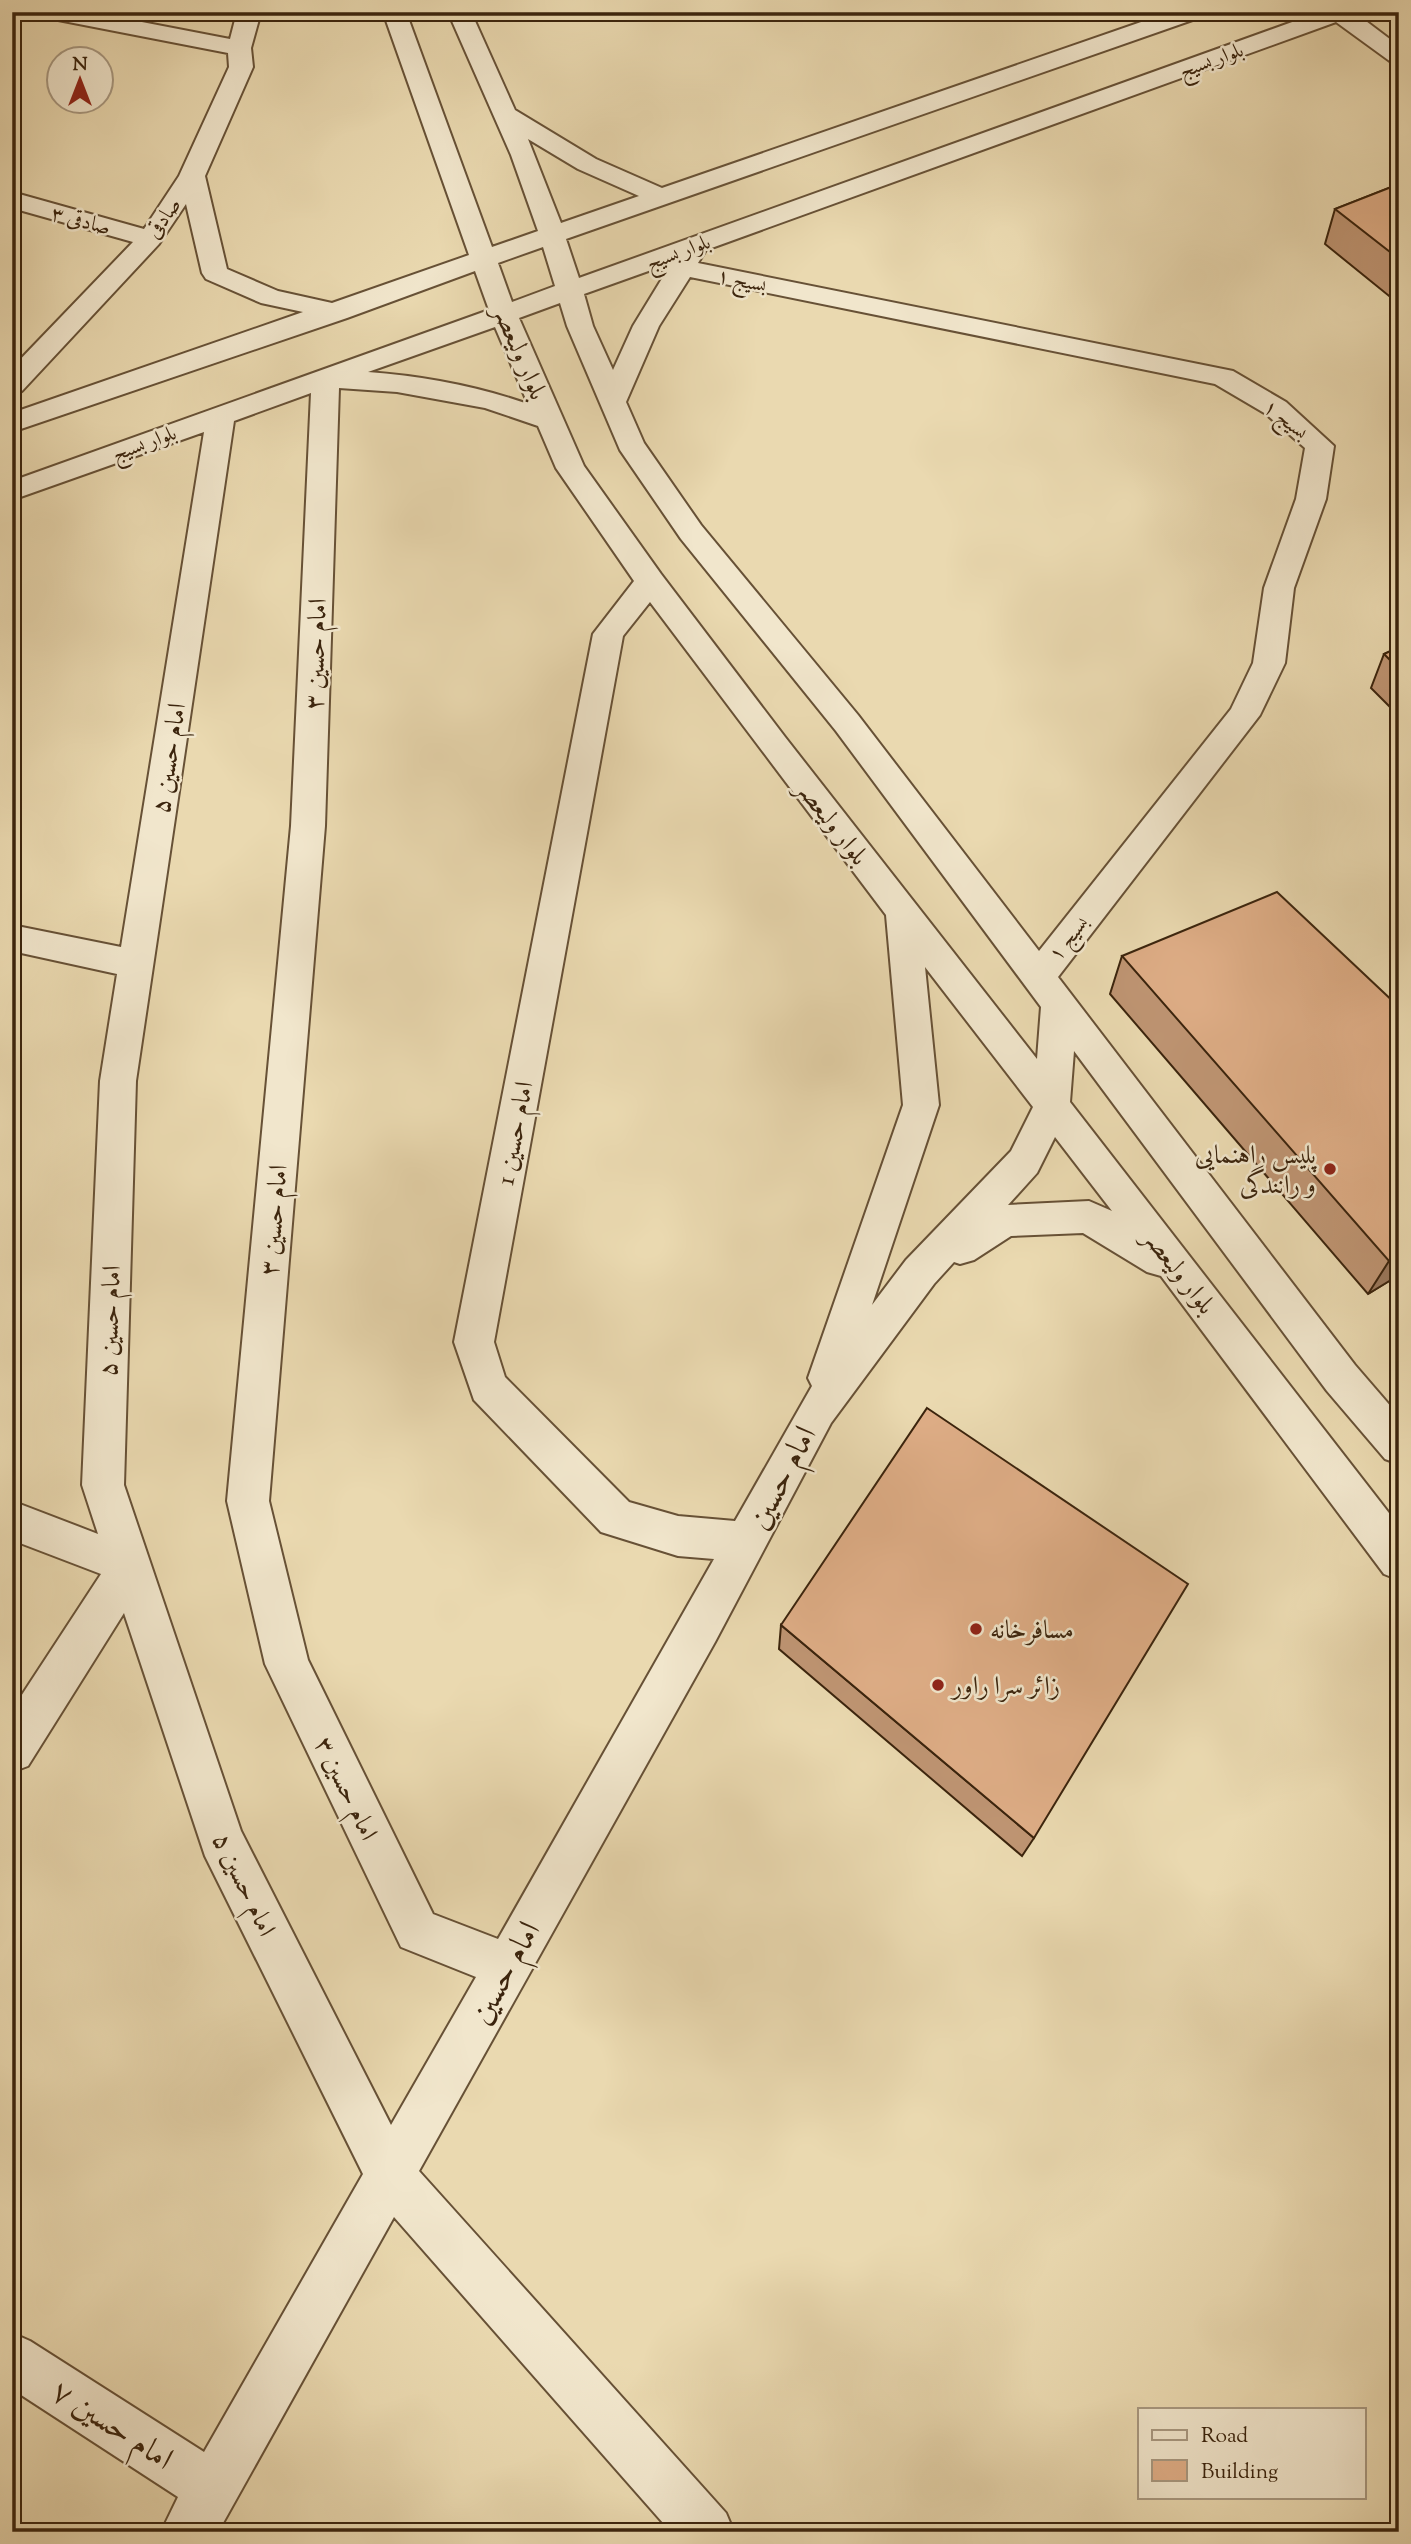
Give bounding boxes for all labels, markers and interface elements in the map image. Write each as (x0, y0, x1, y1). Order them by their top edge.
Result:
street label: بلوار بسیج (1175, 36, 1249, 89)
north arrow (46, 46, 116, 116)
text: N (72, 52, 88, 79)
street label: صادقی (140, 193, 190, 246)
street label: صادقی ۳ (47, 200, 114, 244)
street label: بلوار بسیج (642, 228, 716, 281)
street label: بسیج ۱ (713, 262, 770, 304)
street label: بلوار ولیعصر (481, 297, 555, 406)
street label: بسیج ۱ (1255, 393, 1314, 450)
street label: بلوار بسیج (108, 419, 182, 472)
street label: امام حسین ۳ (297, 598, 340, 710)
street label: امام حسین ۵ (143, 701, 199, 817)
street label: بلوار ولیعصر (784, 770, 876, 874)
street label: بسیج ۱ (1042, 910, 1099, 969)
street label: امام حسین 1 (488, 1078, 547, 1189)
place label: پلیس راهنمایی و رانندگی (1195, 1138, 1317, 1205)
marker: پلیس راهنمایی و رانندگی (1322, 1161, 1338, 1177)
street label: امام حسین ۳ (252, 1163, 301, 1277)
street label: بلوار ولیعصر (1131, 1219, 1223, 1323)
street label: امام حسین ۵ (91, 1265, 134, 1377)
street label: امام حسین (737, 1418, 832, 1539)
place label: مسافرخانه (990, 1613, 1074, 1650)
marker: مسافرخانه (968, 1621, 984, 1637)
place label: زائر سرا راور (949, 1669, 1060, 1706)
marker: زائر سرا راور (930, 1677, 946, 1693)
street label: امام حسین ۳ (302, 1731, 386, 1848)
street label: امام حسین ۵ (200, 1827, 284, 1944)
street label: امام حسین (459, 1914, 556, 2034)
street label: امام حسین ۷ (40, 2370, 181, 2485)
legend (1138, 2408, 1366, 2498)
text: Road (1201, 2422, 1248, 2452)
text: Building (1201, 2458, 1278, 2488)

